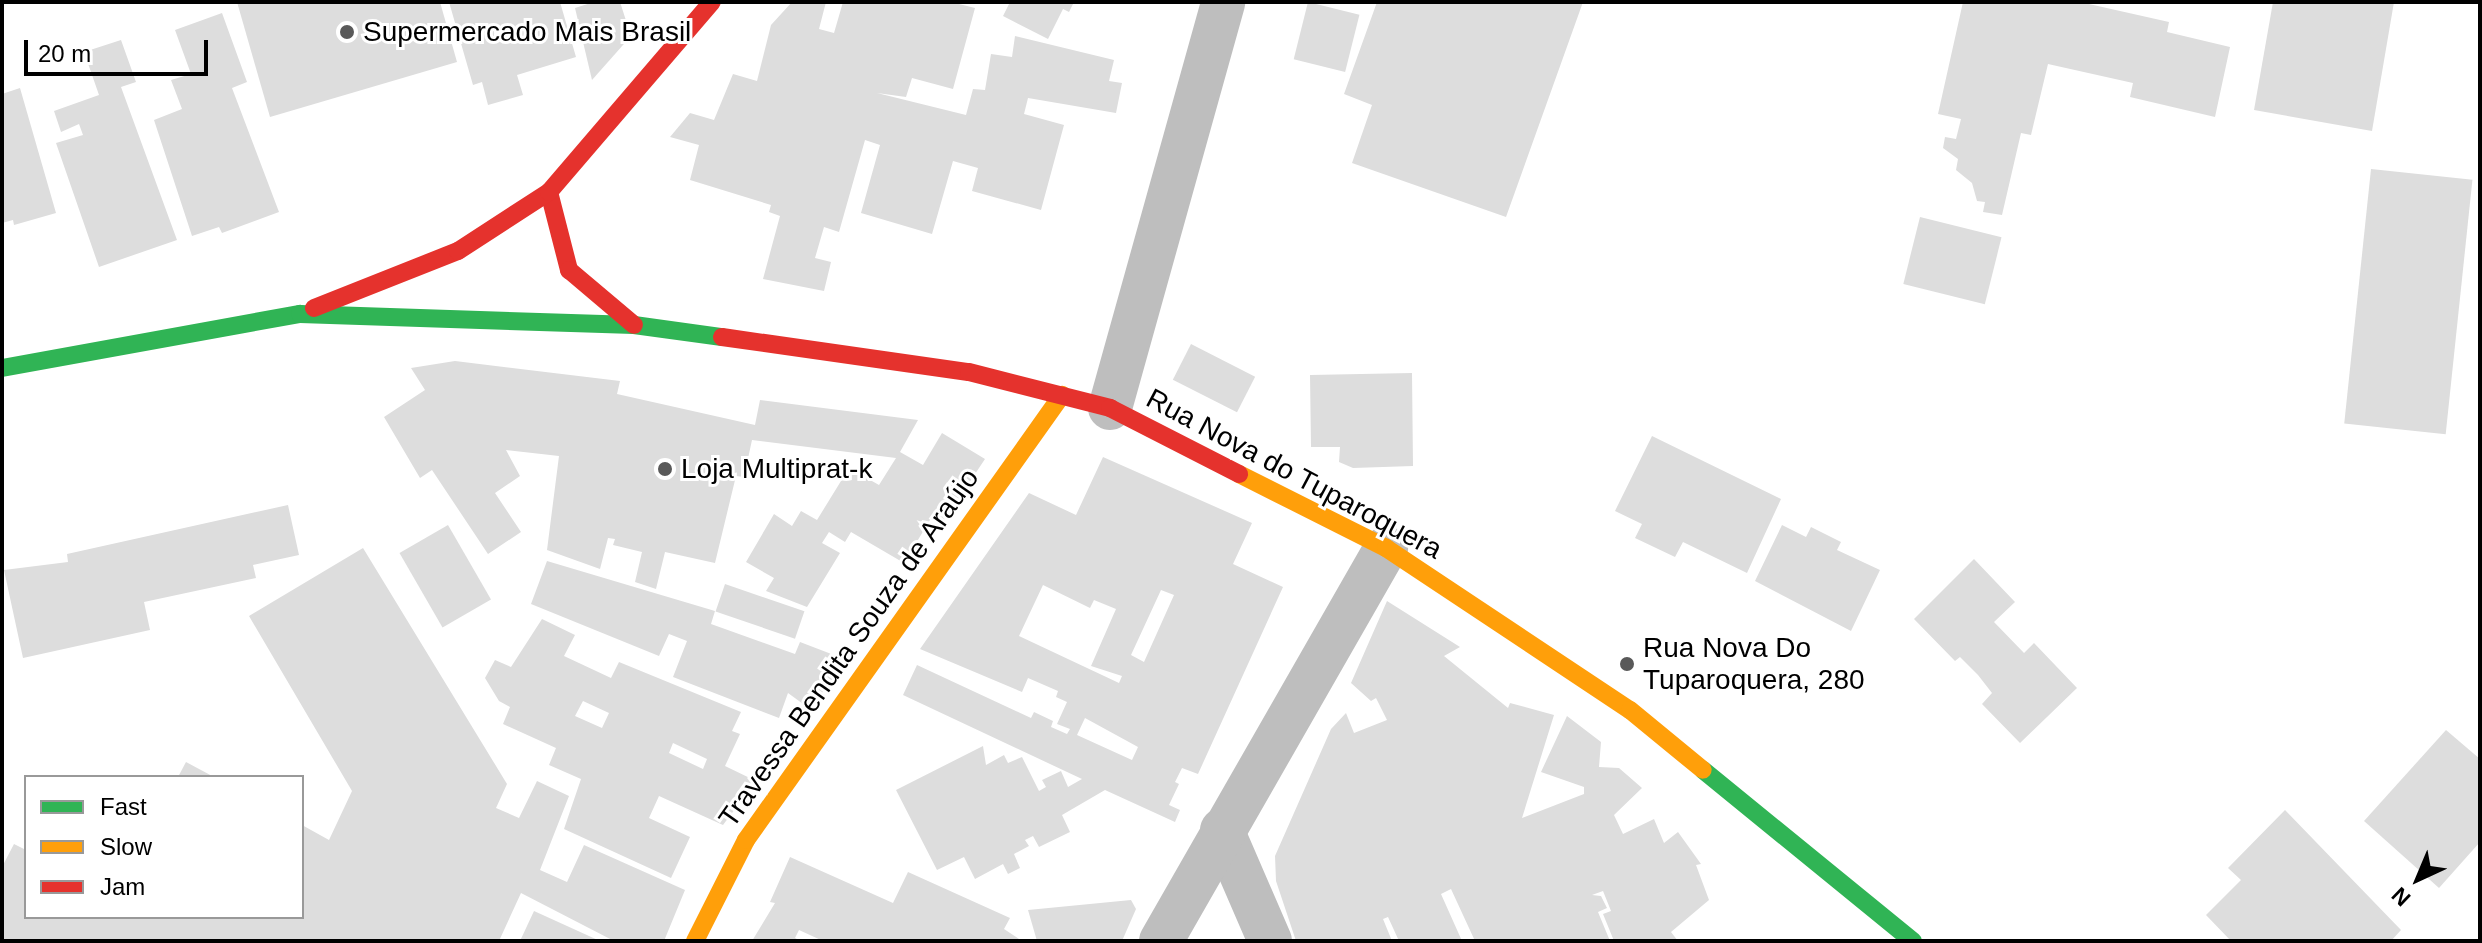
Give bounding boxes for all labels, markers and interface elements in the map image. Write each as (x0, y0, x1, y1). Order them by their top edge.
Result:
place label: Supermercado Mais Brasil (363, 15, 691, 49)
marker: Supermercado Mais Brasil (338, 23, 356, 41)
scale bar (28, 24, 212, 74)
text: 20 m (38, 40, 91, 67)
street label: Rua Nova do Tuparoquera (1140, 382, 1448, 566)
place label: Loja Multiprat-k (681, 452, 872, 486)
marker: Loja Multiprat-k (656, 460, 674, 478)
street label: Travessa Bendita Souza de Araújo (711, 462, 987, 834)
place label: Rua Nova Do Tuparoquera, 280 (1643, 631, 1865, 697)
marker: Rua Nova Do Tuparoquera, 280 (1618, 655, 1636, 673)
legend (24, 775, 304, 919)
text: Fast (100, 793, 147, 820)
text: Slow (100, 833, 152, 860)
north arrow (2378, 839, 2458, 919)
text: Jam (100, 873, 145, 900)
text: N (2387, 882, 2415, 911)

